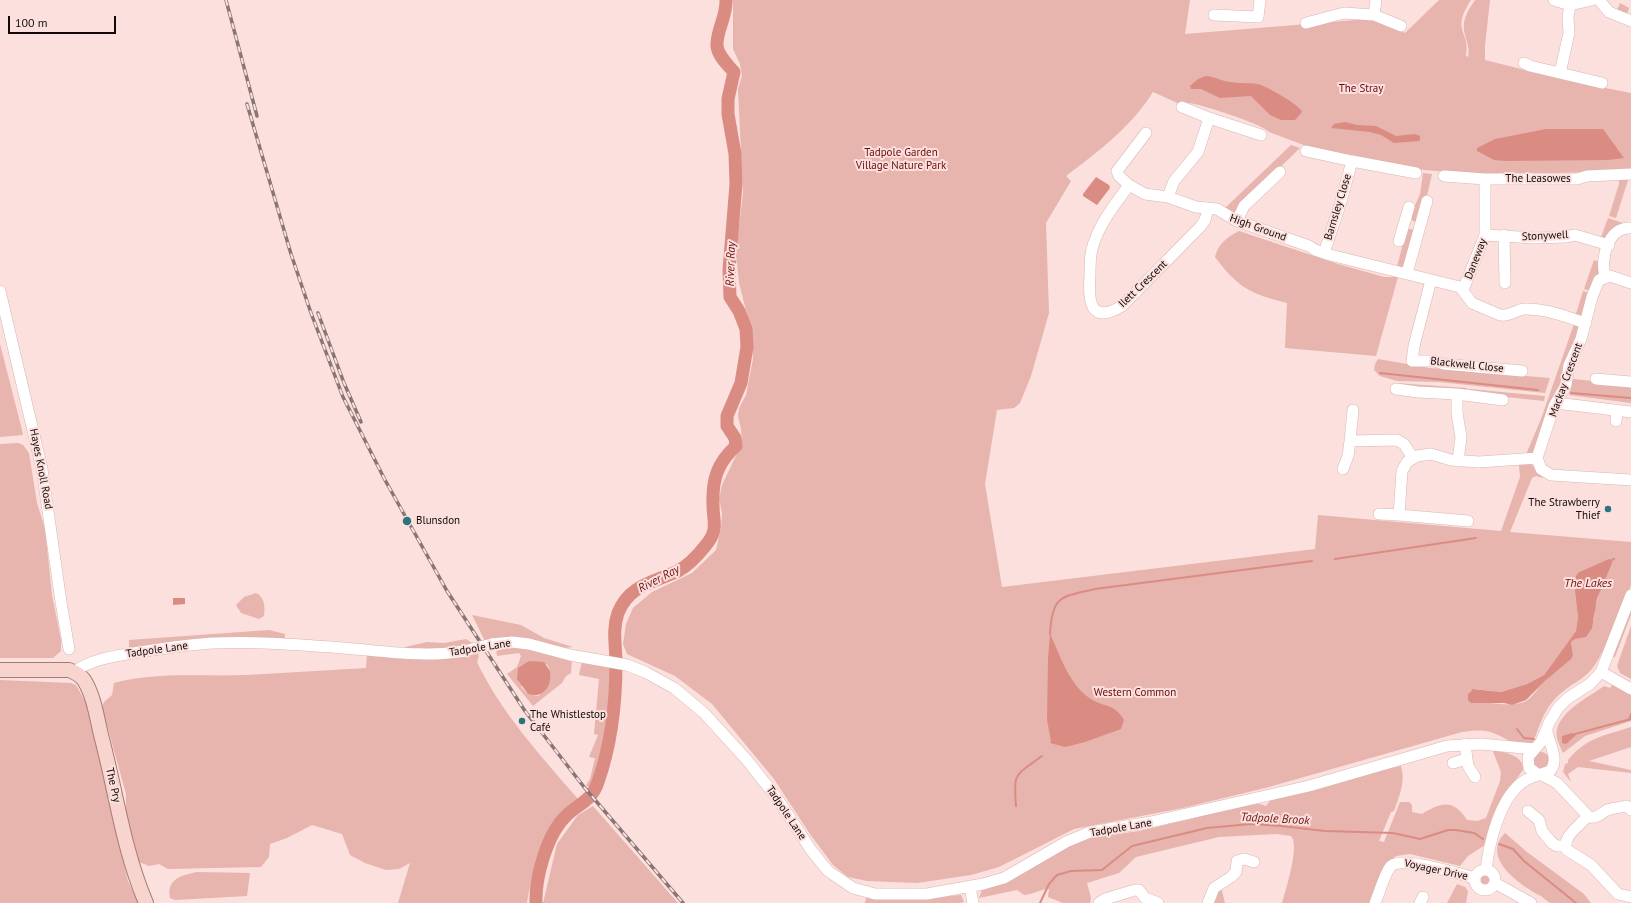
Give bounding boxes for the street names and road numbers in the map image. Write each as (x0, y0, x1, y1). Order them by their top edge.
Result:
street label: Barnsley Close (1322, 172, 1354, 242)
street label: The Leasowes (1505, 172, 1571, 186)
street label: High Ground (1228, 212, 1288, 244)
street label: Stonywell (1521, 228, 1569, 244)
street label: Daneway (1462, 237, 1490, 281)
street label: Ilett Crescent (1116, 258, 1170, 310)
street label: Mackay Crescent (1546, 341, 1586, 419)
street label: Blackwell Close (1430, 355, 1504, 375)
street label: Hayes Knoll Road (27, 428, 55, 510)
street label: Tadpole Lane (448, 637, 512, 659)
street label: Tadpole Lane (125, 639, 189, 661)
street label: The Pry (103, 766, 123, 804)
street label: Tadpole Lane (763, 783, 809, 843)
street label: Tadpole Lane (1089, 816, 1153, 840)
street label: Voyager Drive (1403, 857, 1469, 883)

